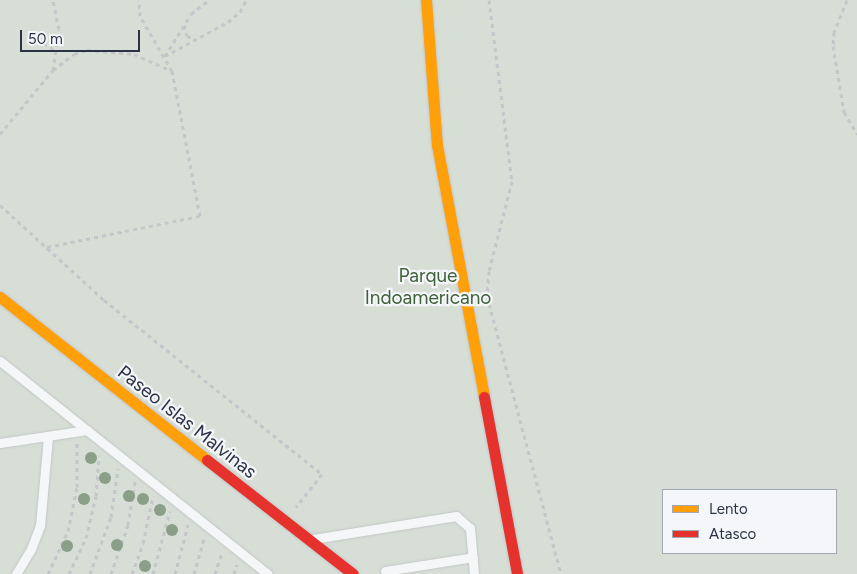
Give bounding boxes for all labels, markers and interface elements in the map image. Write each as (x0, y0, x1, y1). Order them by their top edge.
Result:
scale bar (22, 20, 142, 52)
text: 50 m (28, 30, 63, 48)
park label: Parque Indoamericano (365, 265, 491, 309)
street label: Paseo Islas Malvinas (113, 361, 261, 483)
legend (662, 489, 837, 554)
text: Lento (709, 500, 748, 518)
text: Atasco (709, 525, 756, 543)

